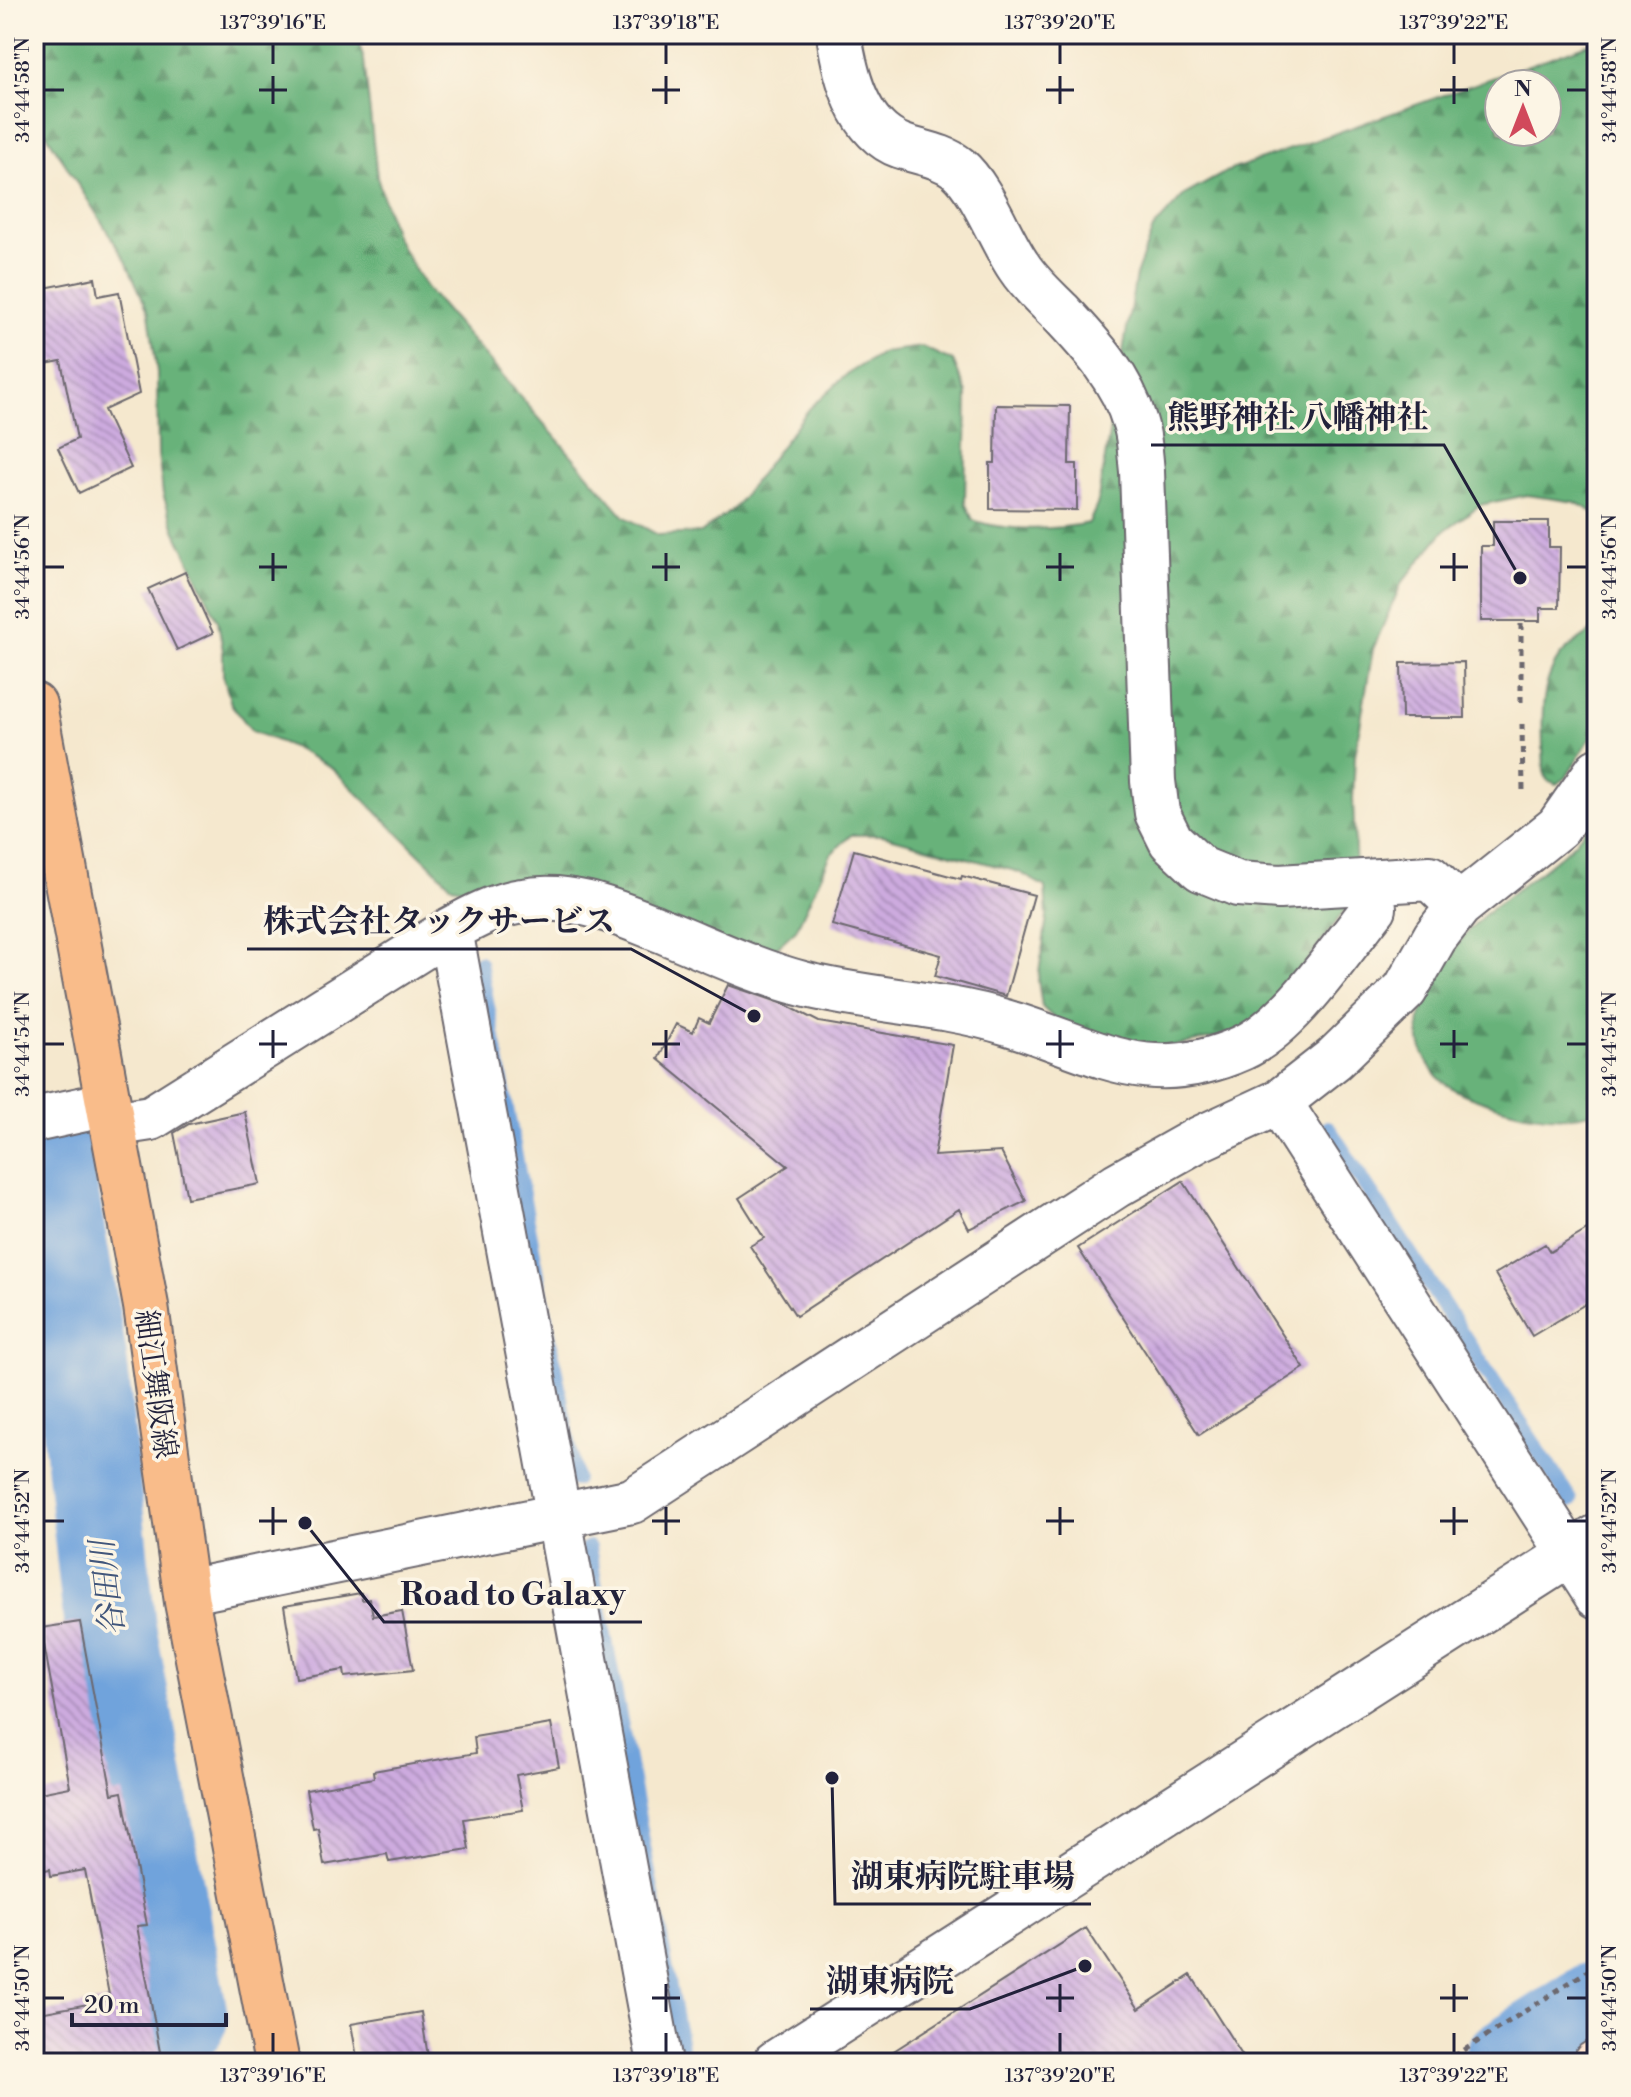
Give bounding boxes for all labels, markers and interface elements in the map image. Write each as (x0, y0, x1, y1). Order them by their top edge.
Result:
text: 137°39'16"E (220, 11, 326, 36)
text: 137°39'18"E (613, 11, 719, 36)
text: 137°39'20"E (1005, 11, 1115, 36)
text: 137°39'22"E (1400, 11, 1508, 36)
text: 34°44'58"N (11, 37, 36, 143)
text: 34°44'58"N (1598, 37, 1623, 143)
north arrow (1483, 68, 1563, 148)
text: N (1514, 76, 1532, 103)
callout: 熊野神社 八幡神社 (1151, 389, 1444, 445)
text: 熊野神社 八幡神社 (1167, 398, 1429, 438)
text: 34°44'56"N (11, 514, 36, 620)
text: 34°44'56"N (1598, 514, 1623, 620)
callout: 株式会社タックサービス (247, 893, 631, 949)
text: 株式会社タックサービス (263, 902, 615, 942)
text: 34°44'54"N (11, 991, 36, 1097)
text: 34°44'54"N (1598, 991, 1623, 1097)
street label: 細江舞阪線 (126, 1307, 184, 1461)
text: 34°44'52"N (11, 1469, 36, 1573)
text: 34°44'52"N (1598, 1469, 1623, 1573)
water label: 谷田川 (82, 1535, 134, 1638)
callout: Road to Galaxy (384, 1566, 642, 1622)
text: Road to Galaxy (400, 1575, 627, 1615)
callout: 湖東病院駐車場 (835, 1848, 1091, 1904)
text: 湖東病院駐車場 (851, 1857, 1075, 1897)
text: 34°44'50"N (11, 1945, 36, 2051)
text: 34°44'50"N (1598, 1945, 1623, 2051)
callout: 湖東病院 (810, 1953, 970, 2009)
text: 湖東病院 (826, 1962, 954, 2002)
scale bar (72, 1977, 226, 2027)
text: 20 m (84, 1991, 140, 2021)
text: 137°39'16"E (220, 2064, 326, 2089)
text: 137°39'18"E (613, 2064, 719, 2089)
text: 137°39'20"E (1005, 2064, 1115, 2089)
text: 137°39'22"E (1400, 2064, 1508, 2089)

